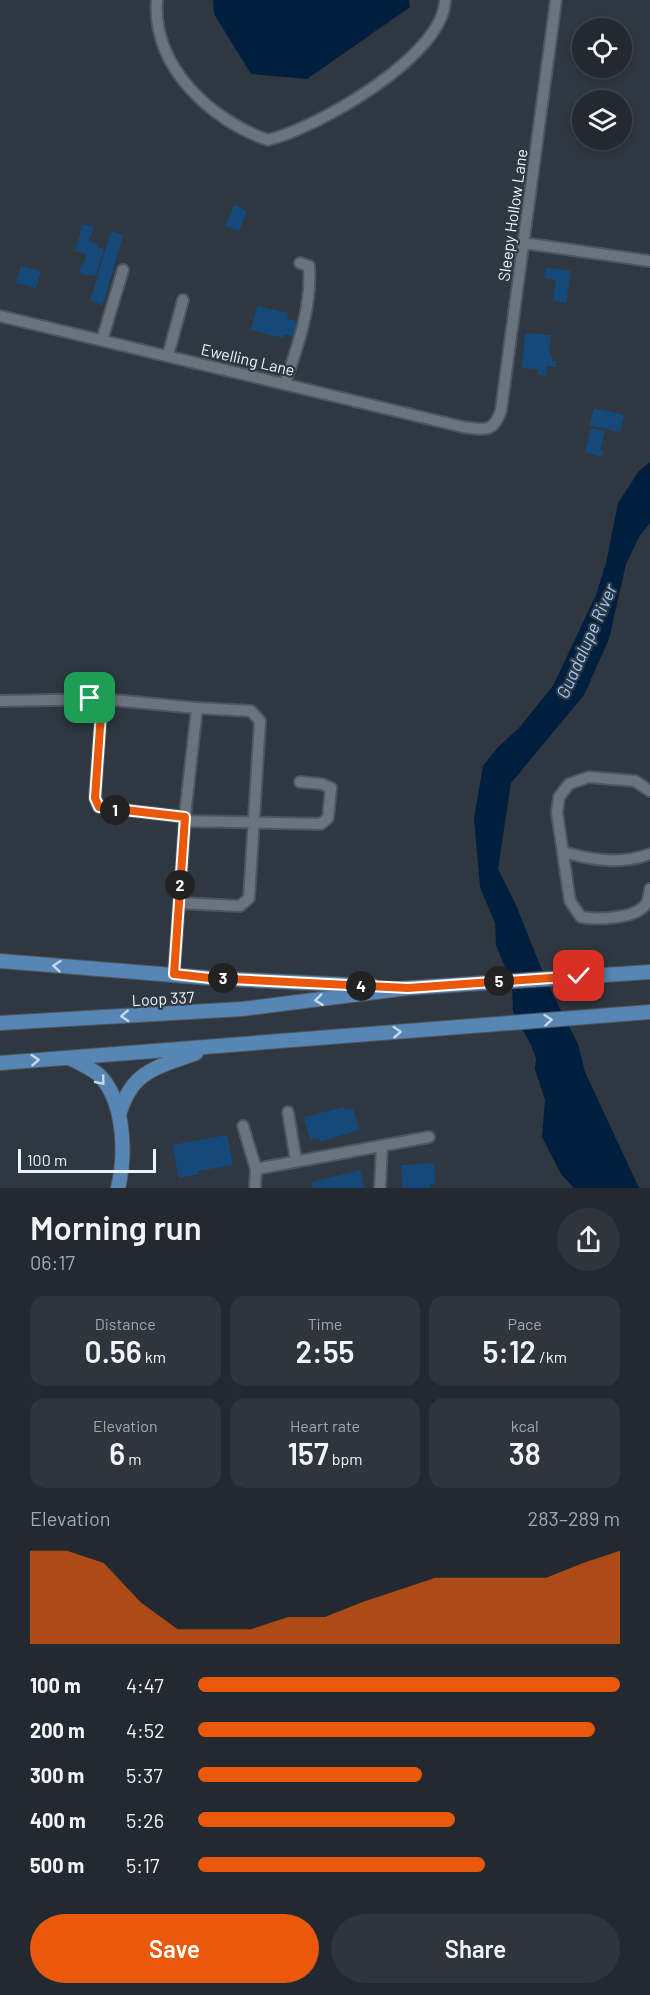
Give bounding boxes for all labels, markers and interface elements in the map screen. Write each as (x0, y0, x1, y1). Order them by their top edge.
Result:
map controls (572, 18, 632, 150)
button: locate (572, 18, 632, 78)
button: layers (572, 90, 632, 150)
street label: Sleepy Hollow Lane (493, 148, 531, 282)
street label: Ewelling Lane (199, 339, 297, 379)
water label: Guadalupe River (551, 580, 621, 702)
pin (64, 672, 115, 723)
icon: arrive (73, 681, 106, 714)
pin: 1 (100, 795, 130, 825)
text: 1 (112, 800, 118, 819)
pin: 2 (165, 870, 195, 900)
text: 2 (176, 875, 184, 894)
pin (553, 950, 604, 1001)
icon: check (562, 959, 595, 992)
one-way arrow (52, 960, 61, 973)
pin: 3 (208, 963, 238, 993)
pin: 5 (484, 966, 514, 996)
text: 3 (219, 968, 227, 987)
pin: 4 (346, 971, 376, 1001)
text: 5 (495, 971, 503, 990)
text: 4 (356, 976, 366, 995)
street label: Loop 337 (131, 987, 195, 1009)
one-way arrow (315, 993, 324, 1005)
one-way arrow (121, 1010, 130, 1023)
one-way arrow (543, 1014, 552, 1027)
one-way arrow (393, 1026, 402, 1039)
one-way arrow (31, 1054, 40, 1067)
one-way arrow (94, 1074, 105, 1085)
scale bar (18, 1146, 156, 1174)
text: 100 m (27, 1150, 67, 1169)
text: Morning run (30, 1207, 202, 1247)
button: share (557, 1208, 620, 1271)
text: 06:17 (30, 1250, 75, 1274)
text: Distance (95, 1314, 156, 1333)
text: Time (308, 1314, 342, 1333)
text: Pace (507, 1314, 542, 1333)
text: 0.56 (85, 1333, 142, 1369)
text: 2:55 (296, 1333, 354, 1369)
text: 5:12 (482, 1333, 536, 1369)
text: km (142, 1347, 166, 1366)
text: /km (536, 1347, 567, 1366)
text: Elevation (93, 1416, 158, 1435)
text: Heart rate (290, 1416, 360, 1435)
text: kcal (511, 1416, 539, 1435)
text: 6 (109, 1435, 125, 1471)
text: 157 (287, 1435, 329, 1471)
text: 38 (509, 1435, 541, 1471)
text: m (125, 1449, 141, 1468)
text: bpm (329, 1449, 363, 1468)
text: Elevation (30, 1506, 111, 1530)
text: 283–289 m (527, 1506, 620, 1530)
text: 100 m (30, 1673, 81, 1697)
text: 4:47 (126, 1673, 164, 1697)
text: 200 m (30, 1718, 85, 1742)
text: 4:52 (126, 1718, 165, 1742)
text: 300 m (30, 1763, 84, 1787)
text: 5:37 (126, 1763, 163, 1787)
text: 400 m (30, 1808, 86, 1832)
text: 5:26 (126, 1808, 164, 1832)
text: 500 m (30, 1853, 84, 1877)
text: 5:17 (126, 1853, 160, 1877)
button: Save (30, 1914, 319, 1983)
button: Share (331, 1914, 620, 1983)

